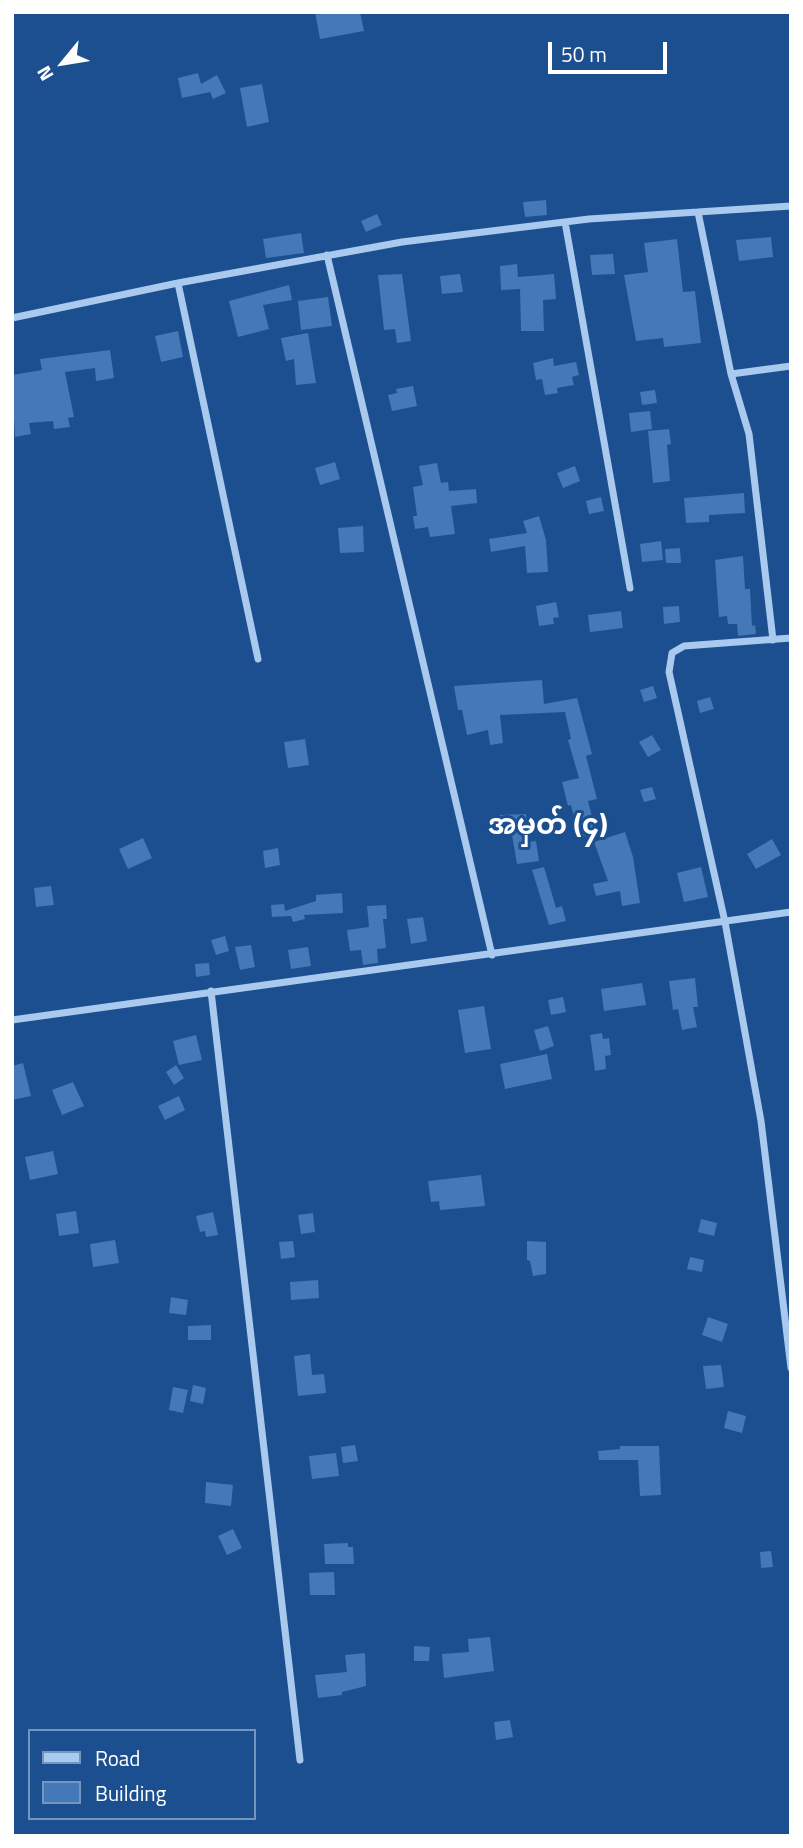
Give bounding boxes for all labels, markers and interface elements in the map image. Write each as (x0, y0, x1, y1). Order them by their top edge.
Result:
north arrow (28, 28, 98, 98)
scale bar (551, 28, 670, 72)
text: 50 m (561, 38, 607, 70)
text: N (29, 61, 60, 87)
district label: အမှတ် (၄) (488, 810, 608, 844)
legend (28, 1729, 256, 1820)
text: Road (95, 1742, 140, 1774)
text: Building (95, 1777, 166, 1809)

